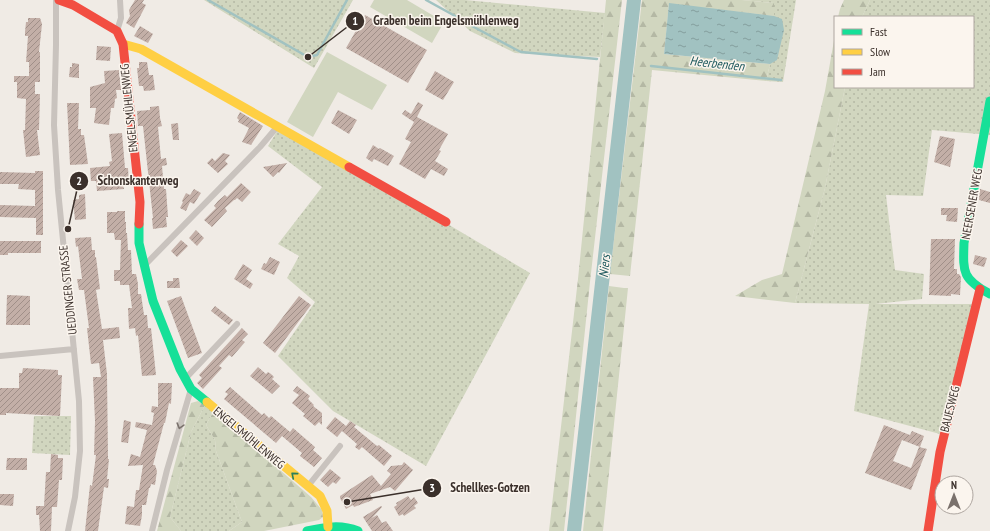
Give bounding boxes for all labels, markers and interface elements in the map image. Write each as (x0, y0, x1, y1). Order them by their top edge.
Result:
callout: Graben beim Engelsmühlenweg (345, 8, 527, 33)
text: Graben beim Engelsmühlenweg (373, 12, 519, 29)
text: 1 (352, 13, 358, 28)
legend (834, 16, 974, 88)
text: Fast (870, 24, 888, 39)
text: Slow (870, 44, 891, 59)
water label: Heerbenden (689, 52, 746, 75)
street label: ENGELSMÜHLENWEG (116, 63, 141, 153)
text: Jam (869, 64, 886, 79)
street label: NEERSENER WEG (958, 167, 985, 240)
callout: Schonskanterweg (69, 168, 186, 193)
text: Schonskanterweg (98, 172, 179, 189)
text: 2 (76, 173, 82, 188)
street label: UEDDINGER STRASSE (55, 245, 80, 335)
water label: Niers (595, 252, 614, 278)
street label: BAUESWEG (937, 384, 962, 433)
street label: ENGELSMÜHLENWEG (210, 403, 288, 472)
one-way arrow (176, 423, 185, 430)
one-way arrow (291, 472, 298, 479)
callout: Schellkes-Gotzen (422, 475, 538, 500)
north arrow (934, 475, 974, 515)
text: N (951, 478, 957, 492)
text: Schellkes-Gotzen (450, 479, 530, 496)
text: 3 (429, 480, 435, 495)

